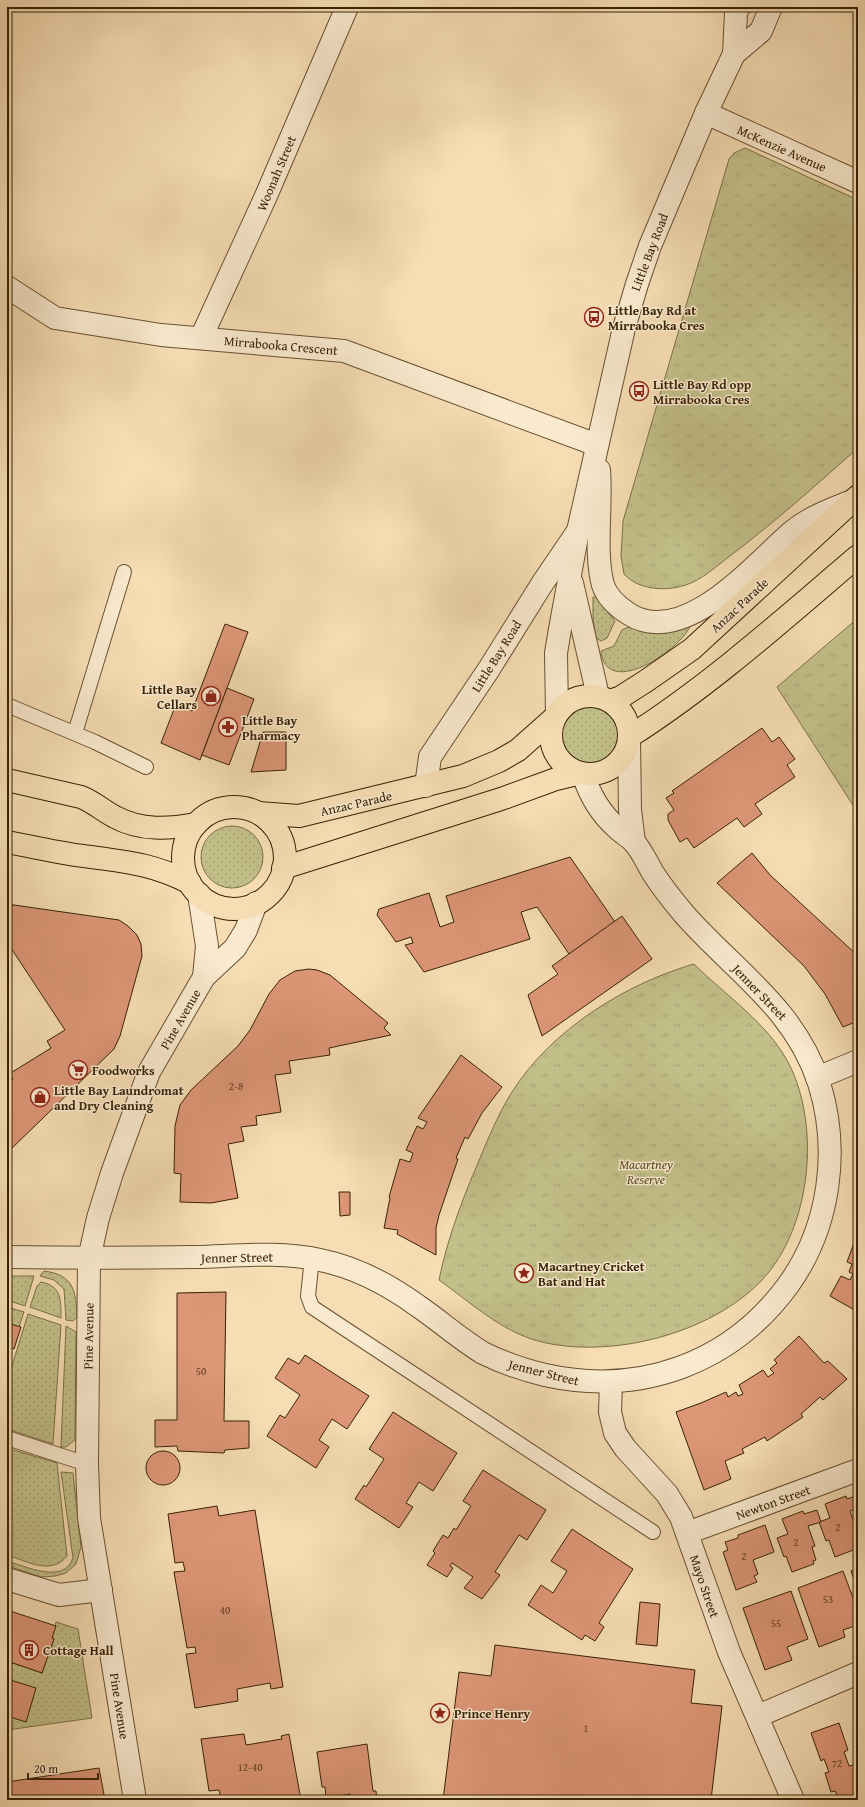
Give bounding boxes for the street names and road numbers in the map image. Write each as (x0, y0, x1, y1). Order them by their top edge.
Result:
street label: McKenzie Avenue (734, 120, 829, 177)
street label: Woonah Street (252, 132, 301, 214)
street label: Little Bay Road (626, 211, 673, 294)
street label: Mirrabooka Crescent (223, 331, 339, 360)
street label: Anzac Parade (706, 573, 773, 637)
street label: Little Bay Road (467, 616, 526, 696)
street label: Anzac Parade (318, 786, 394, 821)
street label: Jenner Street (726, 958, 792, 1025)
street label: Pine Avenue (155, 986, 205, 1053)
street label: Jenner Street (199, 1247, 274, 1268)
street label: Pine Avenue (78, 1302, 99, 1370)
street label: Jenner Street (505, 1354, 582, 1391)
street label: Newton Street (733, 1480, 813, 1525)
street label: Mayo Street (685, 1552, 724, 1621)
street label: Pine Avenue (105, 1672, 134, 1741)

